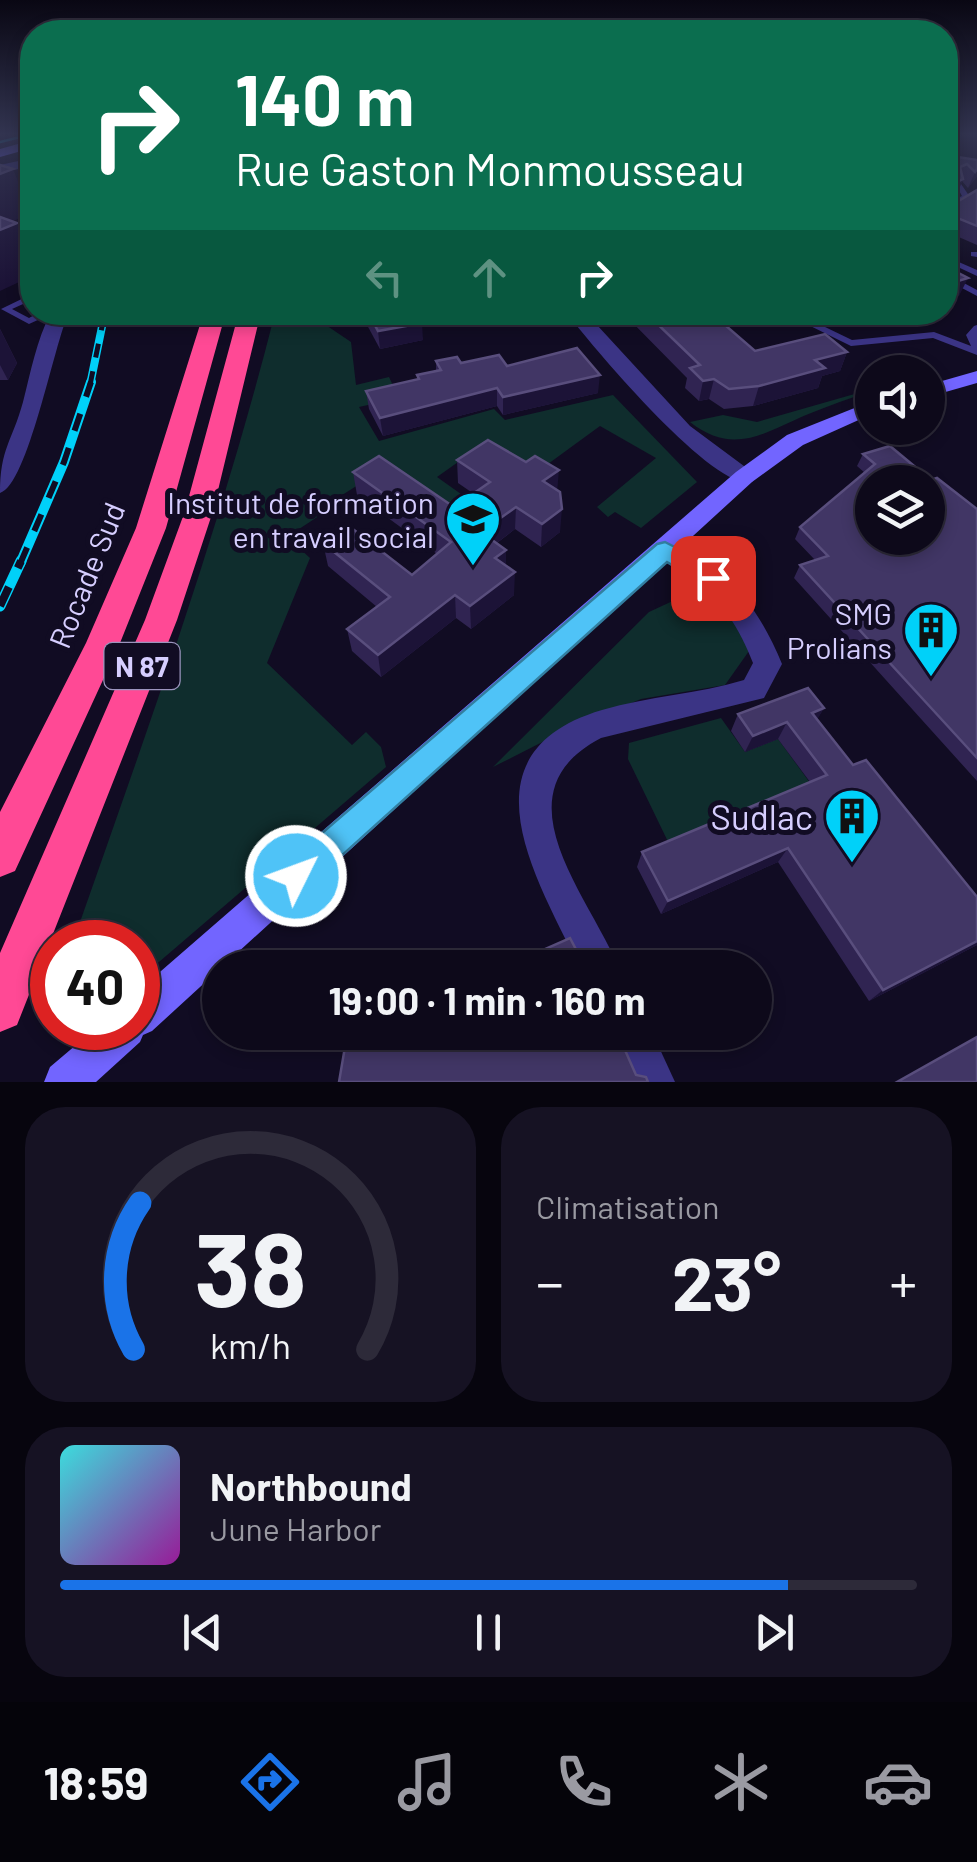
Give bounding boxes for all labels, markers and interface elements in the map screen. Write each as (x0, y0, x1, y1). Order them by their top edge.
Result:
text: 140 m (235, 56, 414, 140)
icon: right (70, 60, 200, 190)
text: Rue Gaston Monmousseau (235, 141, 745, 195)
icon: left (357, 250, 412, 305)
icon: ahead (462, 250, 517, 305)
icon: right (567, 250, 622, 305)
map controls (855, 355, 945, 555)
button: sound (855, 355, 945, 445)
button: layers (855, 465, 945, 555)
place label: Institut de formation en travail social (167, 484, 434, 554)
school or university icon: Institut de formation en travail social (443, 489, 503, 568)
street label: Rocade Sud (40, 497, 132, 653)
pin (671, 536, 756, 621)
icon: arrive (686, 551, 741, 606)
place label: SMG Prolians (787, 595, 892, 665)
building icon: SMG Prolians (901, 600, 961, 679)
road number: N 87 (104, 643, 180, 689)
building icon: Sudlac (822, 786, 882, 865)
place label: Sudlac (711, 795, 813, 837)
position arrow (244, 824, 348, 928)
speed limit sign: 40 (30, 920, 160, 1050)
text: 19:00 · 1 min · 160 m (328, 977, 646, 1023)
text: Climatisation (536, 1187, 720, 1225)
text: 38 (194, 1203, 307, 1328)
text: 23° (672, 1236, 781, 1326)
text: − (536, 1248, 564, 1314)
text: + (889, 1248, 917, 1314)
text: km/h (210, 1323, 291, 1366)
text: Northbound (210, 1463, 412, 1509)
text: June Harbor (210, 1509, 381, 1547)
icon: previous (175, 1605, 230, 1660)
icon: pause (461, 1605, 516, 1660)
icon: next (747, 1605, 802, 1660)
icon: directions (235, 1747, 305, 1817)
icon: music (392, 1747, 462, 1817)
icon: phone (549, 1747, 619, 1817)
icon: climate (706, 1747, 776, 1817)
icon: car (863, 1747, 933, 1817)
text: 18:59 (44, 1755, 148, 1809)

